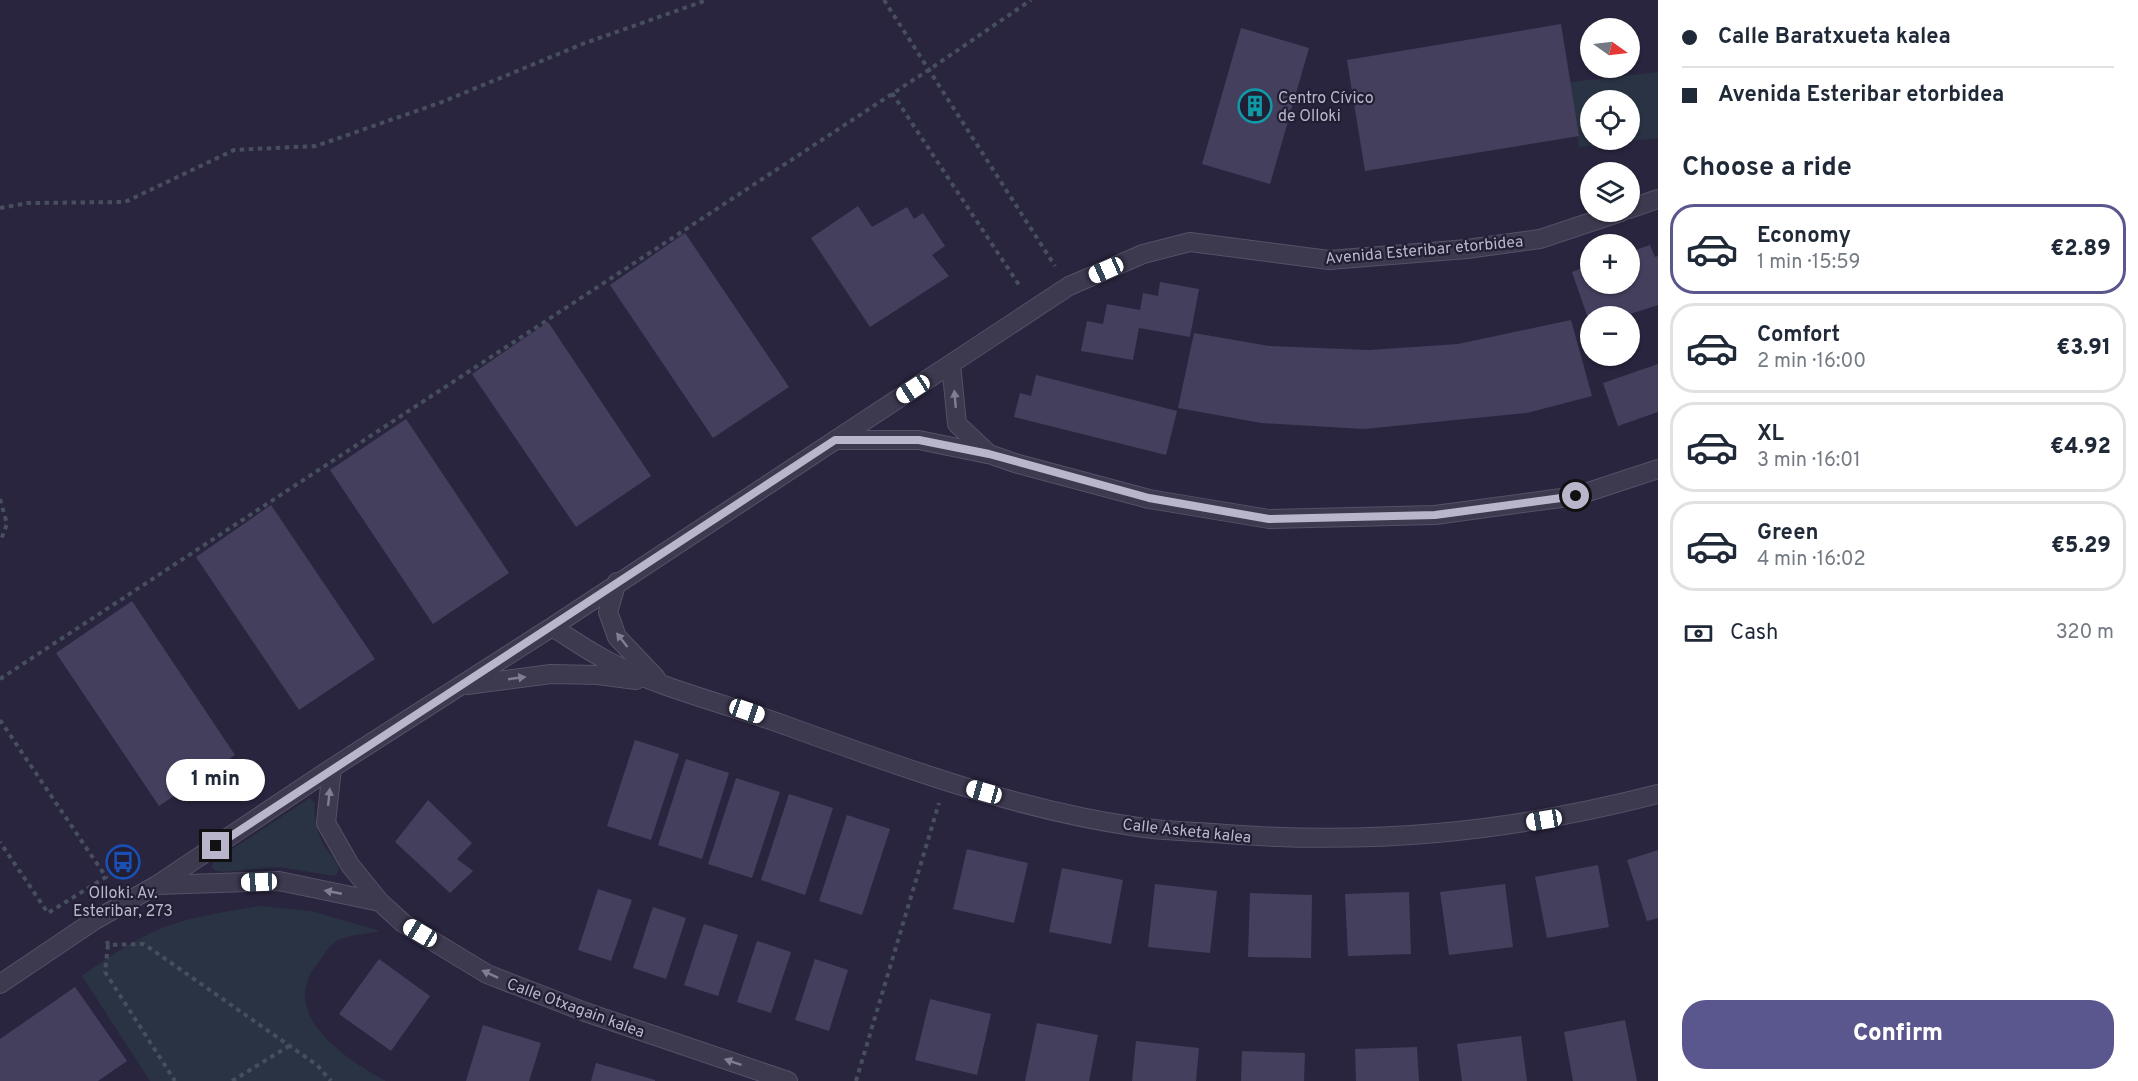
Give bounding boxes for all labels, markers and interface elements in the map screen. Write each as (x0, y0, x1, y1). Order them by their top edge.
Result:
north arrow (1580, 18, 1640, 78)
map controls (1580, 18, 1640, 366)
text: Calle Baratxueta kalea (1718, 24, 1951, 51)
text: Avenida Esteribar etorbidea (1718, 82, 2004, 109)
building icon: Centro Cívico de Olloki (1237, 88, 1273, 124)
place label: Centro Cívico de Olloki (1278, 89, 1374, 127)
button: locate (1580, 90, 1640, 150)
text: Choose a ride (1682, 151, 1852, 185)
button: layers (1580, 162, 1640, 222)
icon: car (1685, 222, 1739, 276)
text: Economy (1757, 223, 1851, 250)
street label: Avenida Esteribar etorbidea (1324, 232, 1524, 270)
button: + (1580, 234, 1640, 294)
text: €2.89 (2050, 236, 2111, 263)
text: 1 min · 15:59 (1757, 250, 1860, 276)
car (1086, 254, 1126, 286)
button: − (1580, 306, 1640, 366)
icon: car (1685, 321, 1739, 375)
text: Comfort (1757, 322, 1840, 349)
text: €3.91 (2056, 335, 2111, 362)
text: 2 min · 16:00 (1757, 349, 1866, 375)
car (893, 372, 933, 406)
one-way arrow (950, 390, 959, 409)
icon: car (1685, 420, 1739, 474)
text: XL (1757, 421, 1784, 448)
text: €4.92 (2050, 434, 2111, 461)
text: 3 min · 16:01 (1757, 448, 1861, 474)
route start (1562, 482, 1589, 509)
icon: car (1685, 519, 1739, 573)
text: Green (1757, 520, 1819, 547)
text: €5.29 (2051, 533, 2111, 560)
text: 4 min · 16:02 (1757, 547, 1866, 573)
icon: cash (1682, 617, 1715, 650)
text: Cash (1730, 620, 1779, 647)
text: 320 m (2056, 620, 2114, 646)
one-way arrow (616, 633, 628, 648)
one-way arrow (507, 674, 526, 683)
car (727, 697, 767, 725)
callout: 1 min (166, 759, 266, 801)
text: 1 min (191, 767, 240, 793)
car (964, 778, 1004, 806)
one-way arrow (324, 788, 334, 807)
car (1525, 808, 1563, 832)
street label: Calle Asketa kalea (1121, 815, 1252, 849)
route end (202, 832, 229, 859)
bus stop icon: Olloki. Av. Esteribar, 273 (105, 844, 141, 880)
car (241, 872, 277, 892)
place label: Olloki. Av. Esteribar, 273 (73, 884, 173, 922)
one-way arrow (323, 887, 342, 896)
car (400, 916, 440, 950)
one-way arrow (482, 970, 499, 979)
street label: Calle Otxagain kalea (504, 975, 647, 1043)
button: Confirm (1682, 1000, 2114, 1069)
one-way arrow (724, 1057, 742, 1067)

